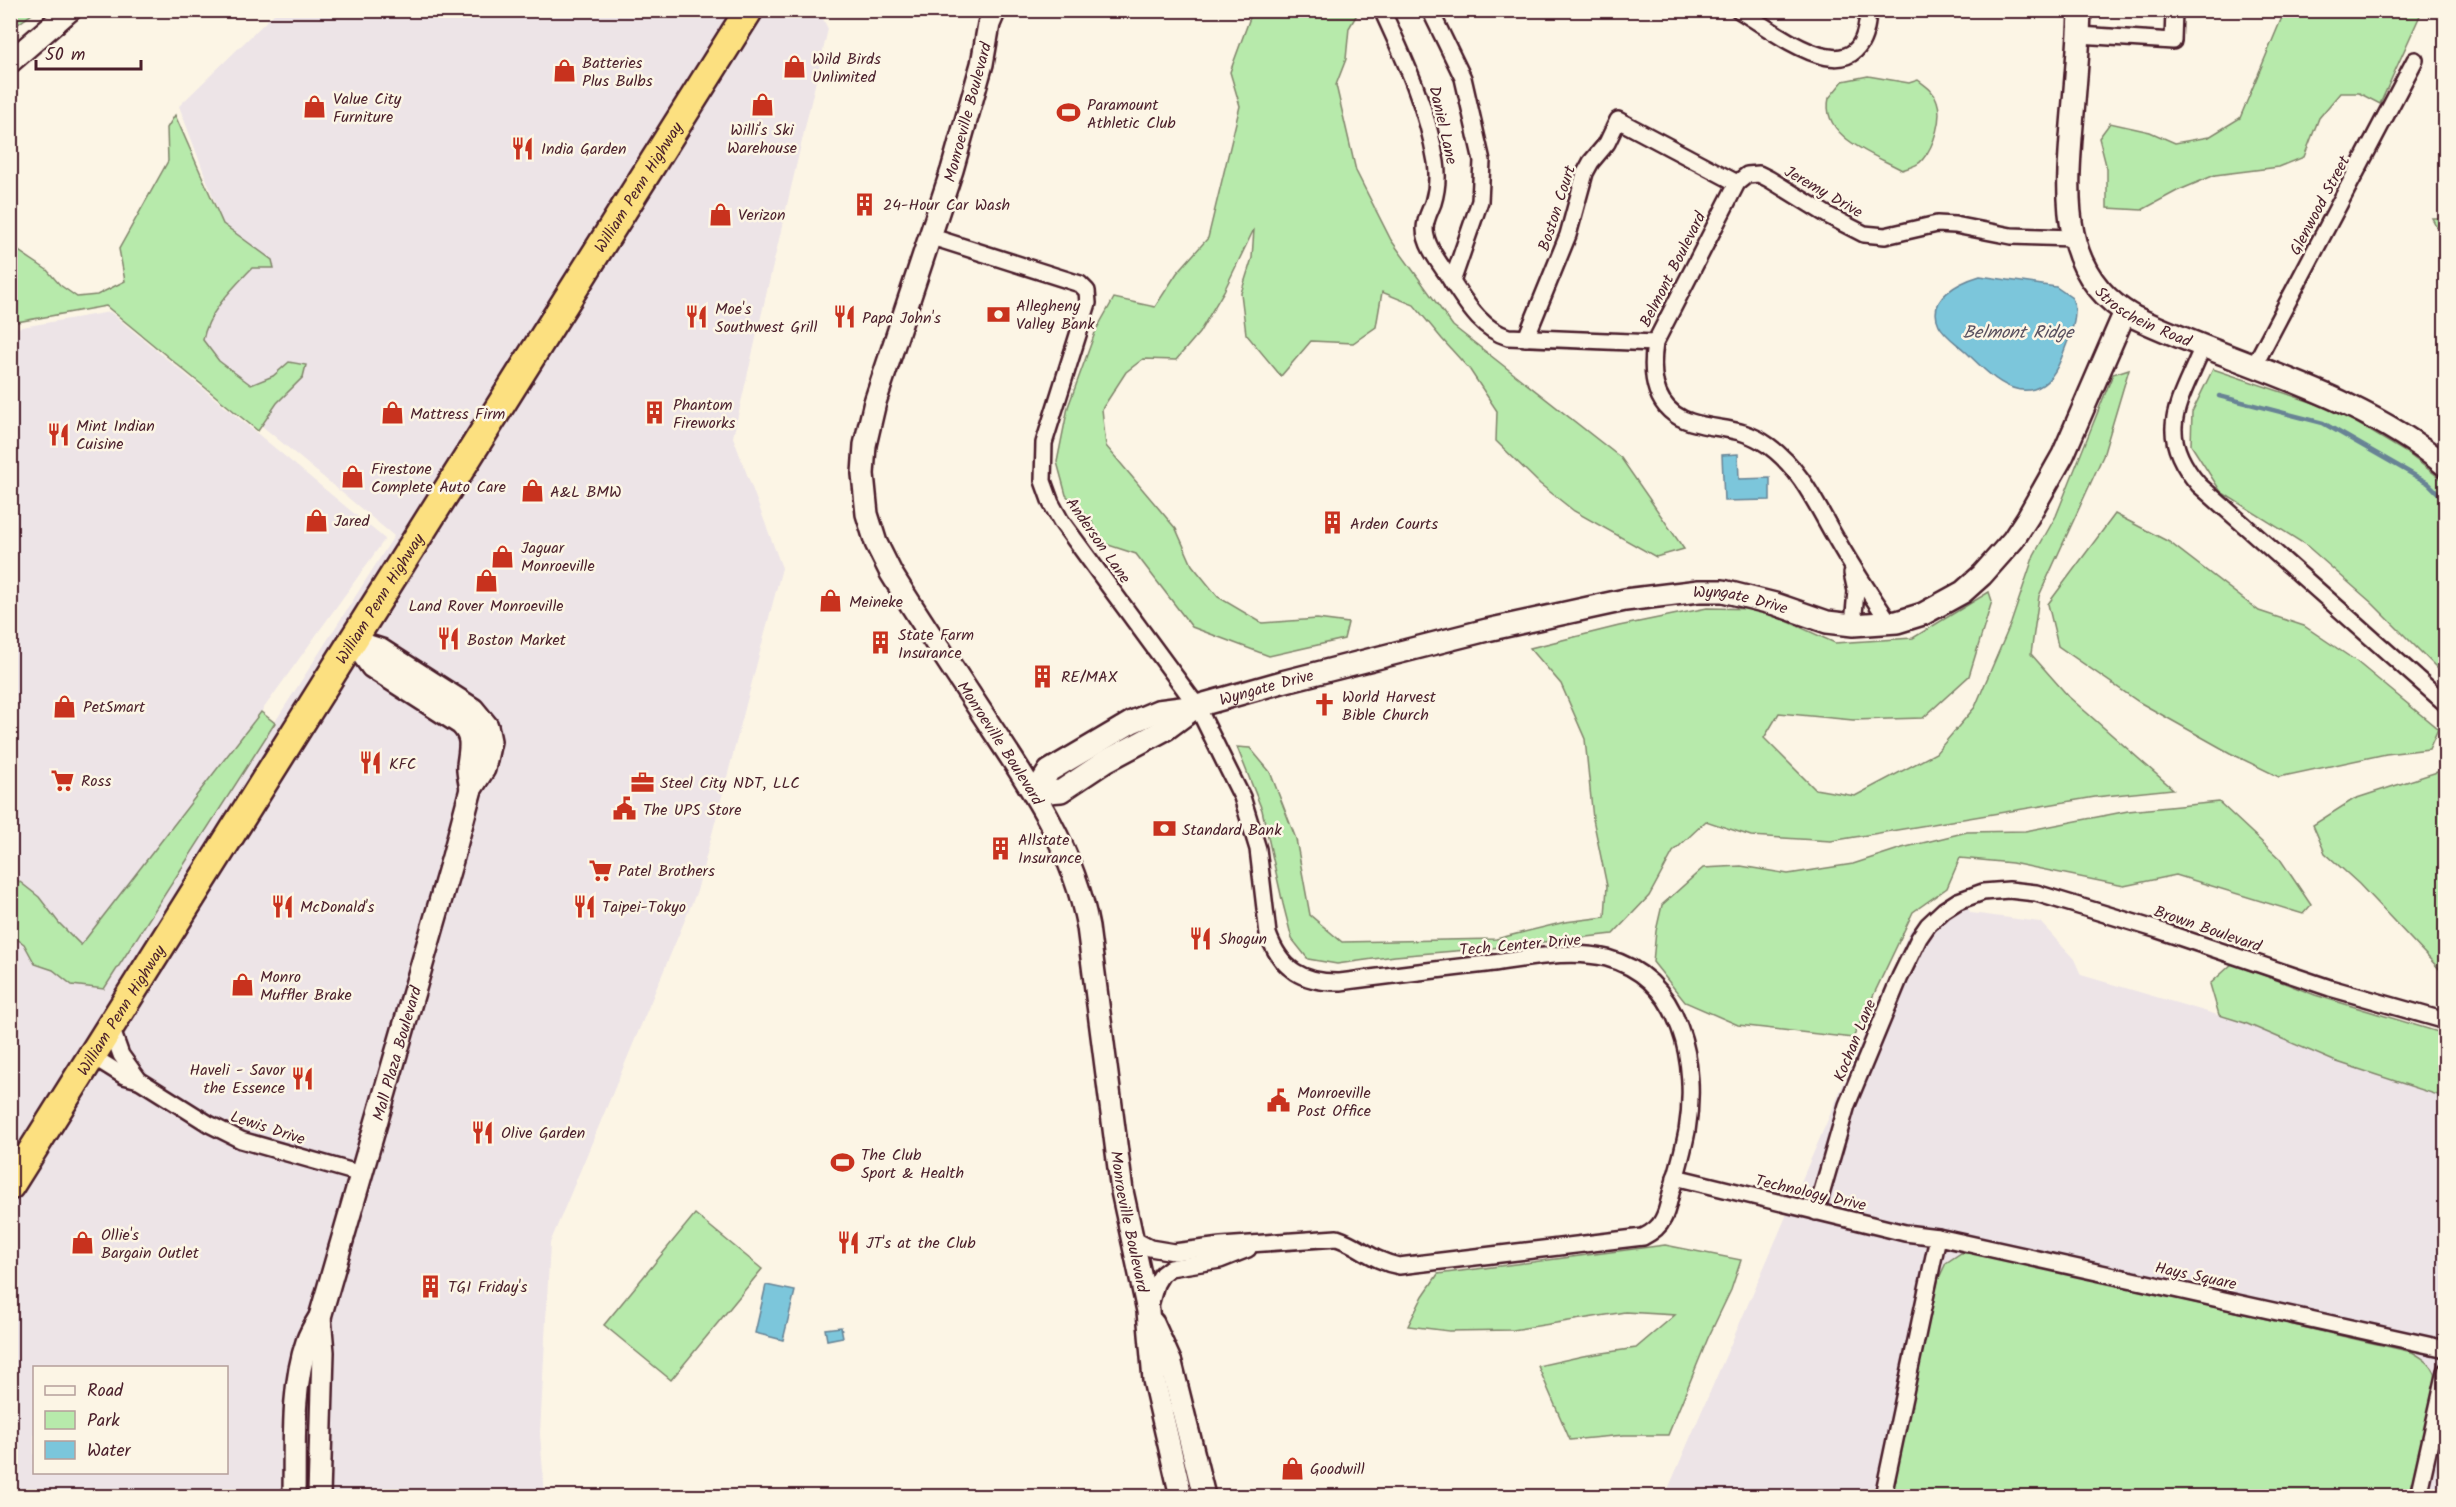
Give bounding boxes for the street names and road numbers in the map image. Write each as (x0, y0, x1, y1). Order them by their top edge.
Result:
street label: Monroeville Boulevard (938, 39, 999, 185)
street label: Daniel Lane (1421, 84, 1464, 167)
street label: William Penn Highway (588, 117, 690, 258)
street label: Glenwood Street (2284, 151, 2357, 260)
street label: Jeremy Drive (1779, 160, 1867, 225)
street label: Boston Court (1532, 162, 1583, 254)
street label: Belmont Boulevard (1634, 207, 1714, 332)
street label: Stroschein Road (2088, 281, 2196, 355)
street label: Anderson Lane (1059, 493, 1137, 589)
street label: William Penn Highway (330, 528, 431, 670)
street label: Wyngate Drive (1693, 580, 1791, 622)
street label: Wyngate Drive (1217, 663, 1317, 713)
street label: Monroeville Boulevard (950, 676, 1050, 811)
street label: Brown Boulevard (2150, 899, 2266, 960)
street label: Tech Center Drive (1458, 928, 1582, 963)
street label: William Penn Highway (71, 940, 173, 1081)
street label: Mall Plaza Boulevard (366, 982, 429, 1124)
street label: Kochan Lane (1828, 996, 1883, 1085)
street label: Lewis Drive (227, 1105, 308, 1152)
street label: Monroeville Boulevard (1103, 1149, 1155, 1296)
street label: Technology Drive (1753, 1169, 1869, 1218)
street label: Hays Square (2153, 1256, 2239, 1297)

